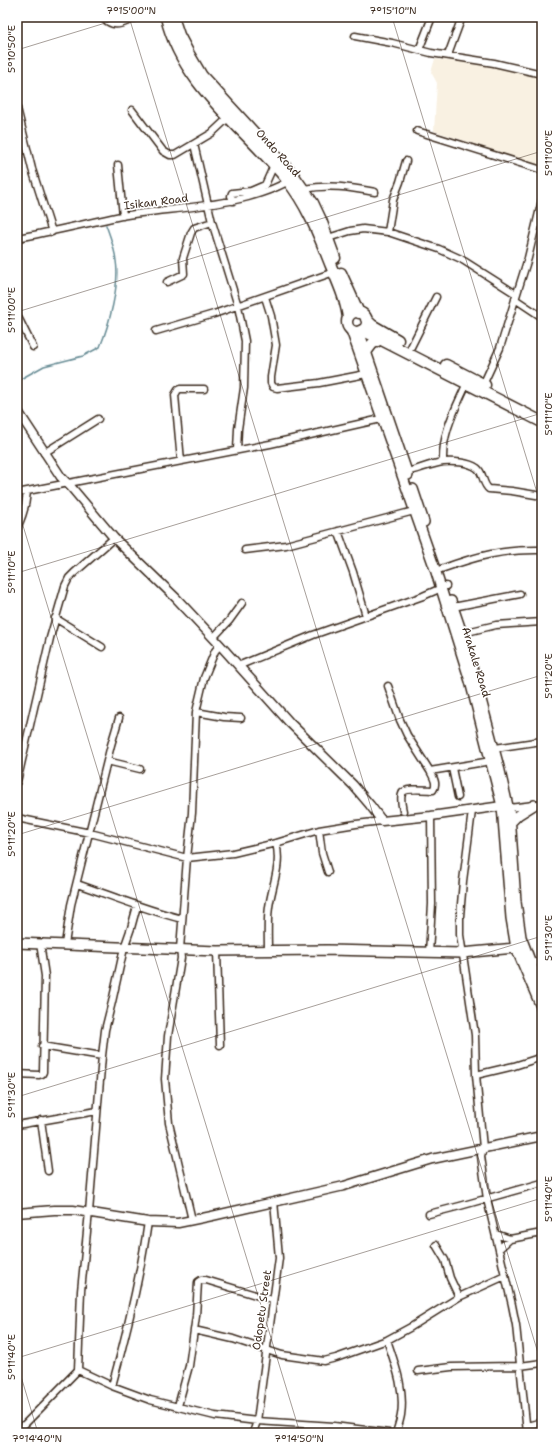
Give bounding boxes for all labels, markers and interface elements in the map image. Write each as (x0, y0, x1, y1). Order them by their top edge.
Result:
text: 7°15'00"N (106, 4, 156, 17)
text: 7°15'10"N (369, 4, 417, 17)
text: 5°10'50"E (5, 25, 18, 73)
street label: Ondo Road (253, 126, 303, 180)
text: 5°11'00"E (542, 130, 555, 176)
street label: Isikan Road (123, 191, 189, 213)
text: 5°11'00"E (5, 287, 18, 333)
text: 5°11'10"E (542, 392, 555, 436)
text: 5°11'10"E (5, 550, 18, 594)
street label: Arakale Road (458, 625, 494, 699)
text: 5°11'20"E (542, 653, 555, 699)
text: 5°11'20"E (5, 811, 18, 857)
text: 5°11'30"E (542, 915, 555, 961)
text: 5°11'30"E (5, 1072, 18, 1118)
text: 5°11'40"E (542, 1176, 555, 1222)
street label: Odopetu Street (249, 1269, 275, 1351)
text: 5°11'40"E (5, 1334, 18, 1380)
text: 7°14'40"N (12, 1432, 62, 1445)
text: 7°14'50"N (274, 1432, 324, 1445)

